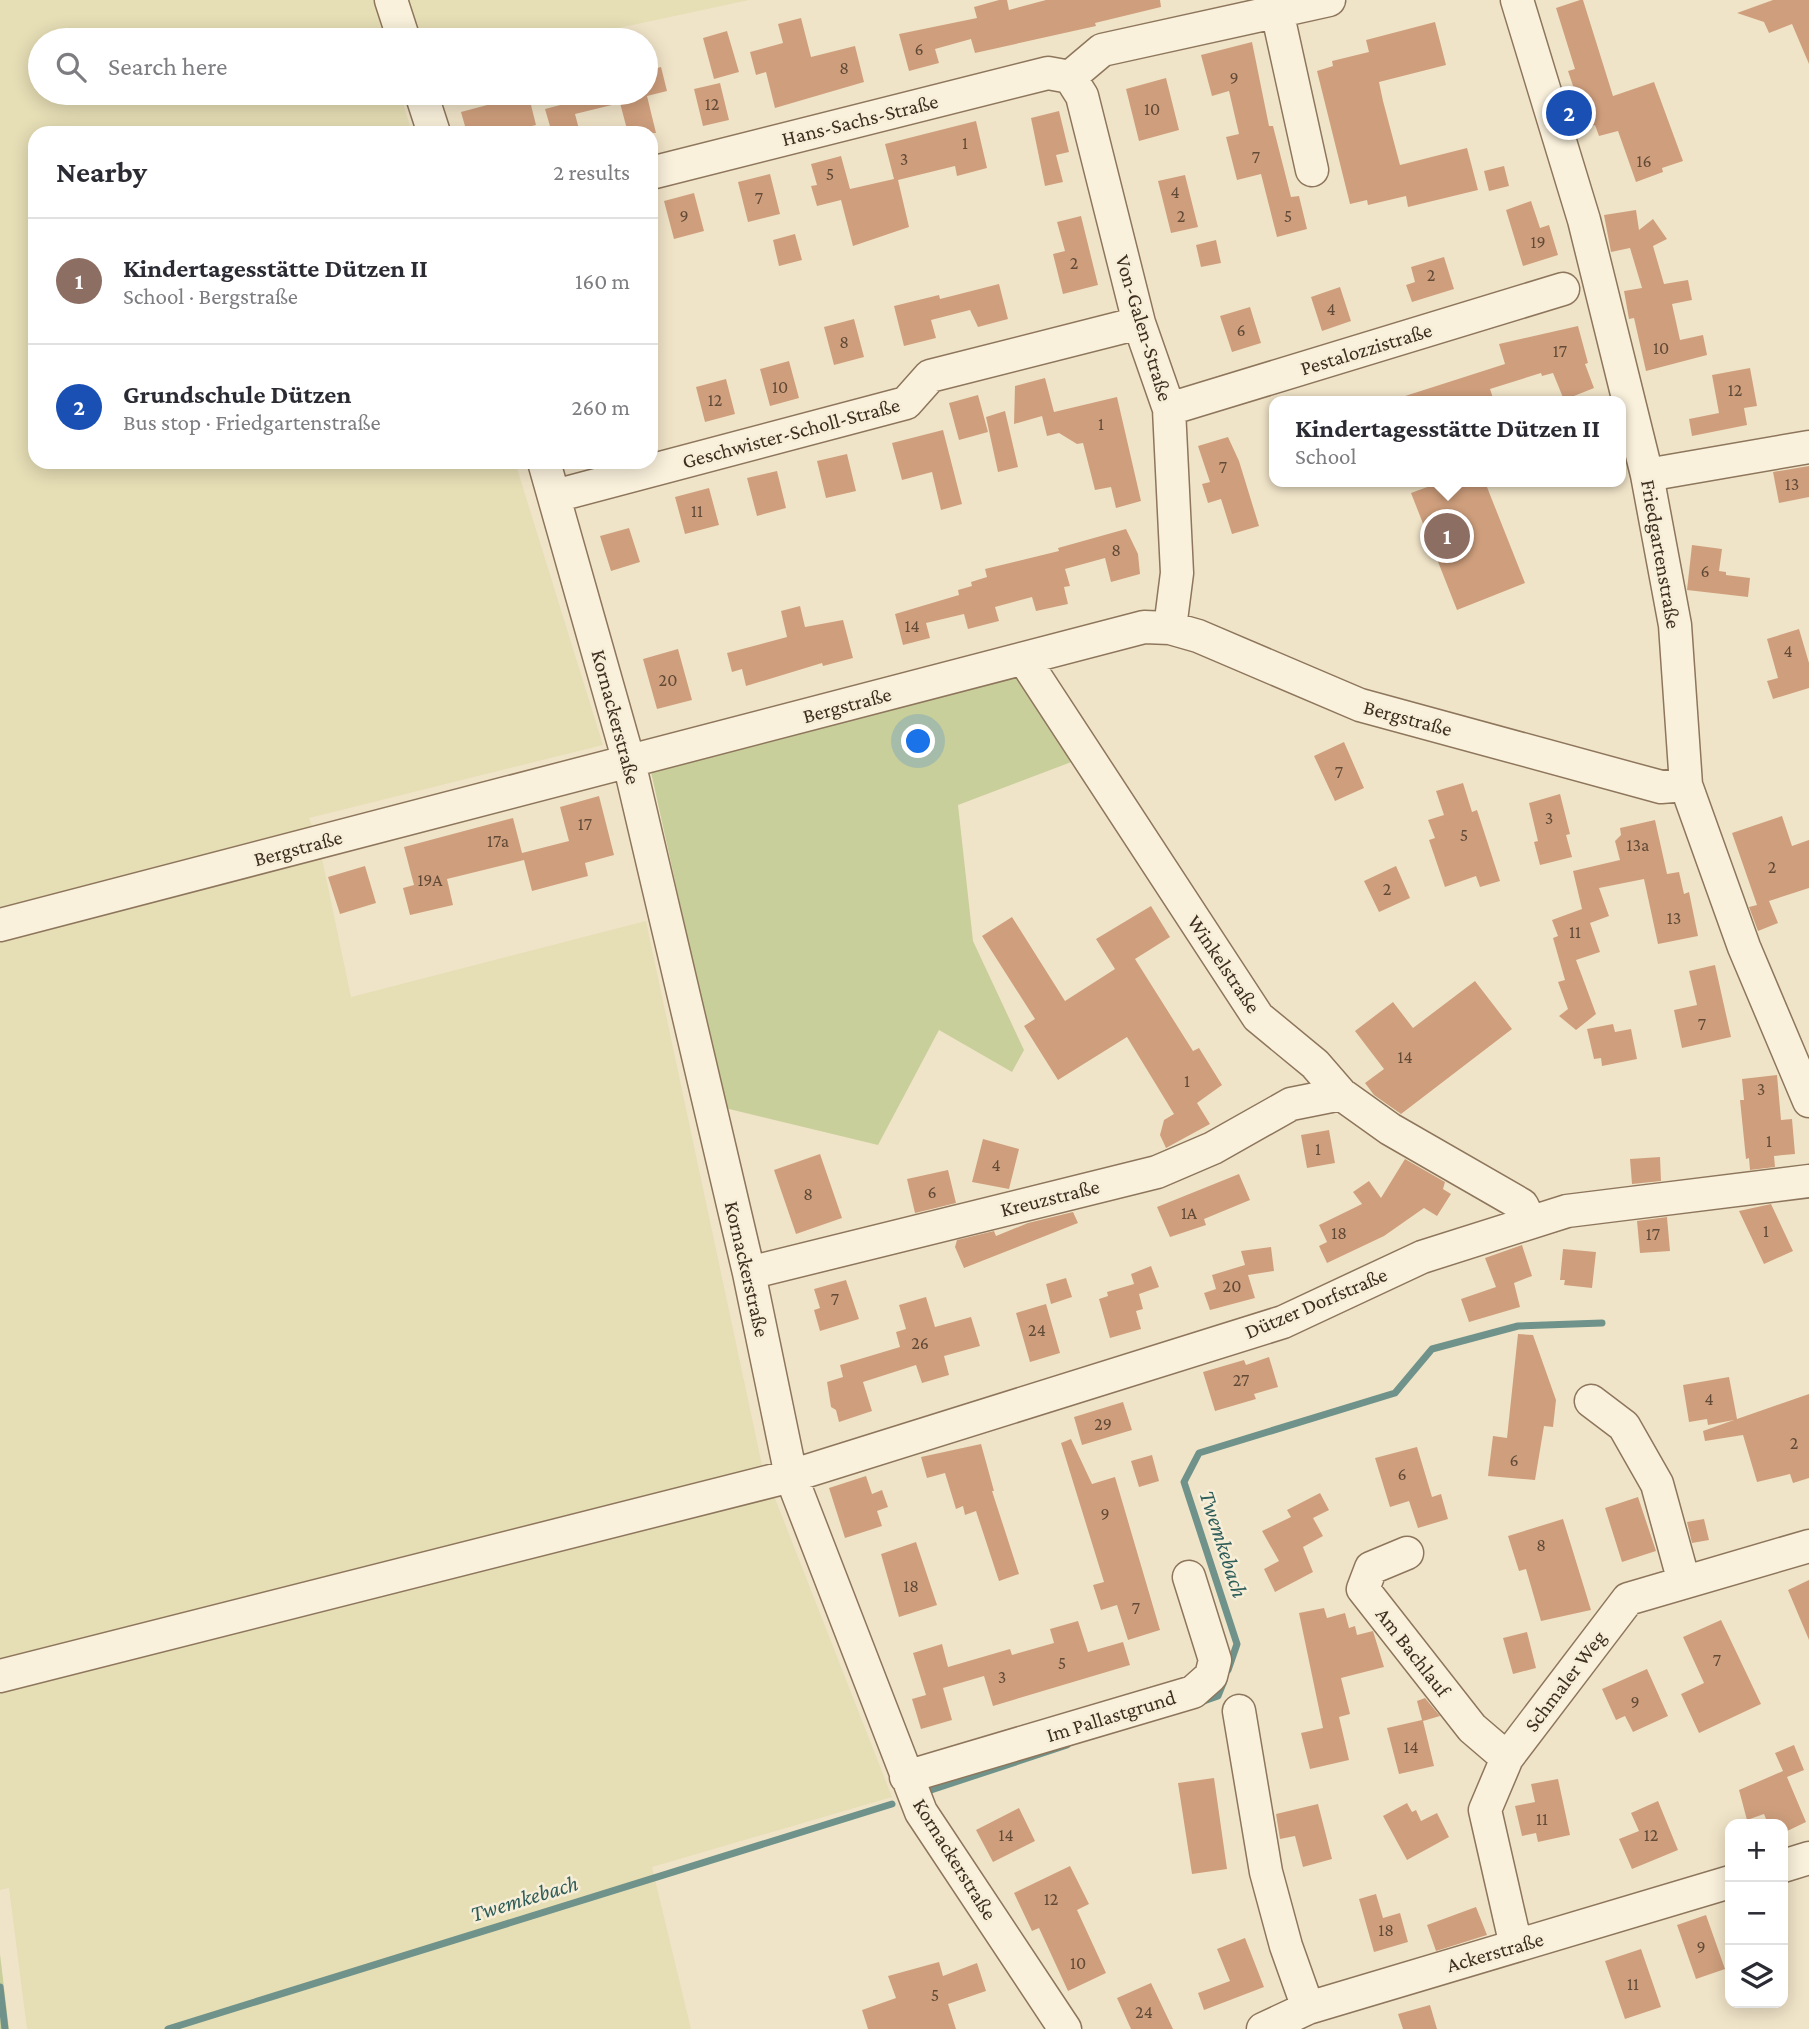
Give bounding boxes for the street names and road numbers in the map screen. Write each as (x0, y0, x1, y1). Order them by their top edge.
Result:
street label: Hans-Sachs-Straße (779, 89, 941, 151)
street label: Von-Galen-Straße (1110, 252, 1178, 404)
street label: Pestalozzistraße (1297, 318, 1435, 380)
street label: Geschwister-Scholl-Straße (680, 392, 902, 474)
street label: Friedgartenstraße (1636, 478, 1686, 630)
street label: Kornackerstraße (586, 647, 646, 787)
street label: Bergstraße (800, 682, 894, 728)
street label: Bergstraße (1361, 695, 1455, 741)
street label: Bergstraße (251, 825, 345, 871)
street label: Winkelstraße (1182, 910, 1266, 1018)
street label: Kreuzstraße (998, 1174, 1102, 1222)
street label: Kornackerstraße (720, 1199, 774, 1339)
street label: Dützer Dorfstraße (1241, 1262, 1391, 1344)
street label: Am Bachlauf (1371, 1603, 1456, 1703)
street label: Schmaler Weg (1519, 1626, 1611, 1736)
street label: Im Pallastgrund (1043, 1685, 1179, 1747)
street label: Kornackerstraße (908, 1794, 1002, 1924)
street label: Ackerstraße (1444, 1927, 1546, 1977)

